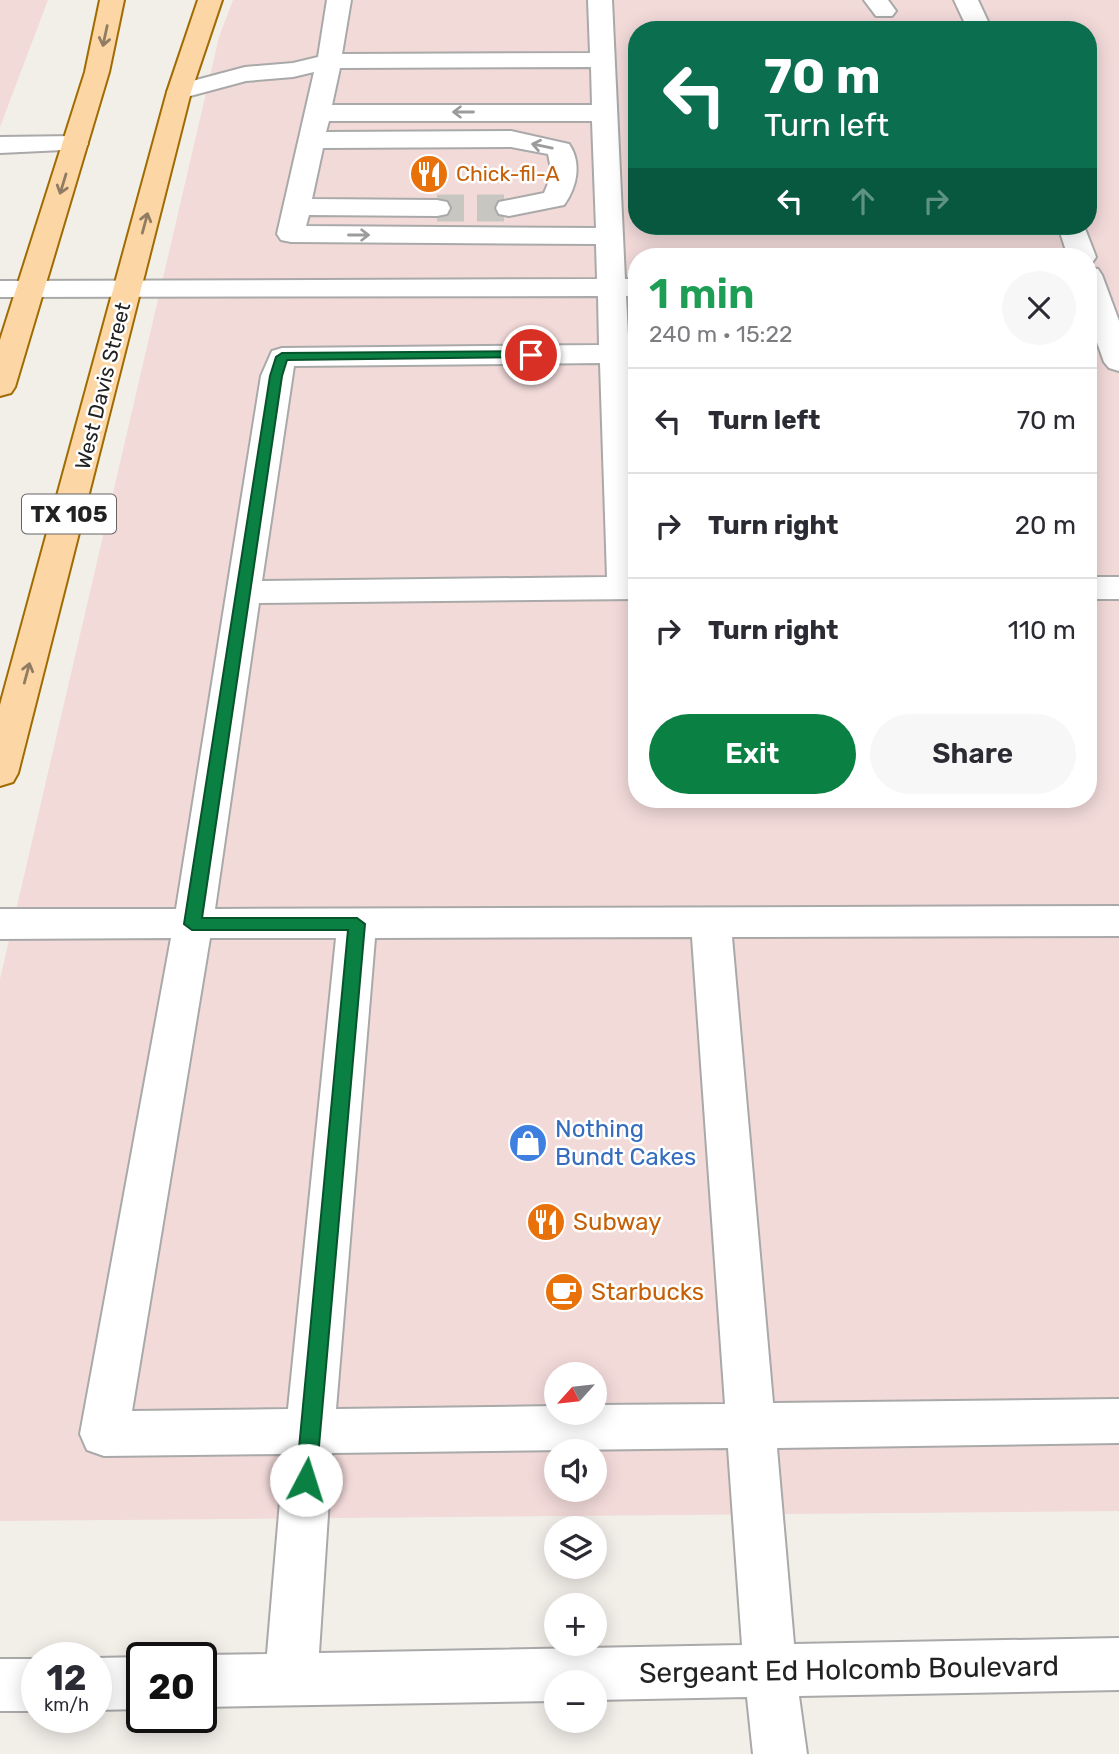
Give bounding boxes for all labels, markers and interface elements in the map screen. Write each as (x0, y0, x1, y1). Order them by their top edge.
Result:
one-way arrow (97, 24, 111, 47)
text: 70 m (764, 47, 881, 105)
icon: left (649, 49, 740, 140)
one-way arrow (451, 105, 474, 119)
text: Turn left (764, 106, 889, 144)
one-way arrow (531, 138, 554, 152)
restaurant icon: Chick-fil-A (408, 153, 450, 195)
place label: Chick-fil-A (456, 161, 560, 186)
one-way arrow (55, 172, 68, 194)
icon: left (771, 182, 809, 220)
icon: ahead (844, 182, 882, 220)
icon: right (917, 182, 955, 220)
one-way arrow (139, 212, 152, 235)
one-way arrow (347, 228, 370, 242)
text: 1 min (649, 269, 755, 319)
button: close (1002, 271, 1076, 345)
street label: West Davis Street (70, 300, 135, 472)
text: 240 m · 15:22 (649, 320, 793, 348)
pin (501, 325, 561, 385)
icon: arrive (512, 336, 550, 374)
icon: left (649, 402, 687, 440)
text: Turn left (708, 405, 820, 436)
text: 70 m (1017, 405, 1076, 436)
road number: TX 105 (22, 494, 116, 534)
icon: right (649, 507, 687, 545)
text: Turn right (708, 510, 838, 541)
text: 20 m (1015, 510, 1076, 541)
icon: right (649, 612, 687, 650)
text: Turn right (708, 615, 838, 646)
text: 110 m (1008, 615, 1076, 646)
one-way arrow (21, 663, 34, 685)
button: Exit (649, 714, 856, 794)
button: Share (870, 714, 1076, 794)
place label: Nothing Bundt Cakes (555, 1115, 696, 1171)
shop icon: Nothing Bundt Cakes (507, 1122, 549, 1164)
restaurant icon: Subway (525, 1201, 567, 1243)
place label: Subway (573, 1208, 661, 1236)
cafe icon: Starbucks (543, 1271, 585, 1313)
place label: Starbucks (591, 1278, 704, 1306)
north arrow (544, 1362, 607, 1424)
map controls (544, 1362, 607, 1733)
button: sound (544, 1439, 607, 1502)
position arrow (269, 1443, 343, 1517)
button: layers (544, 1516, 607, 1579)
button: + (544, 1593, 607, 1656)
speed limit sign: 20 (126, 1642, 217, 1733)
street label: Sergeant Ed Holcomb Boulevard (639, 1649, 1059, 1690)
text: 12 (46, 1657, 87, 1699)
button: − (544, 1670, 607, 1733)
text: km/h (44, 1694, 89, 1716)

